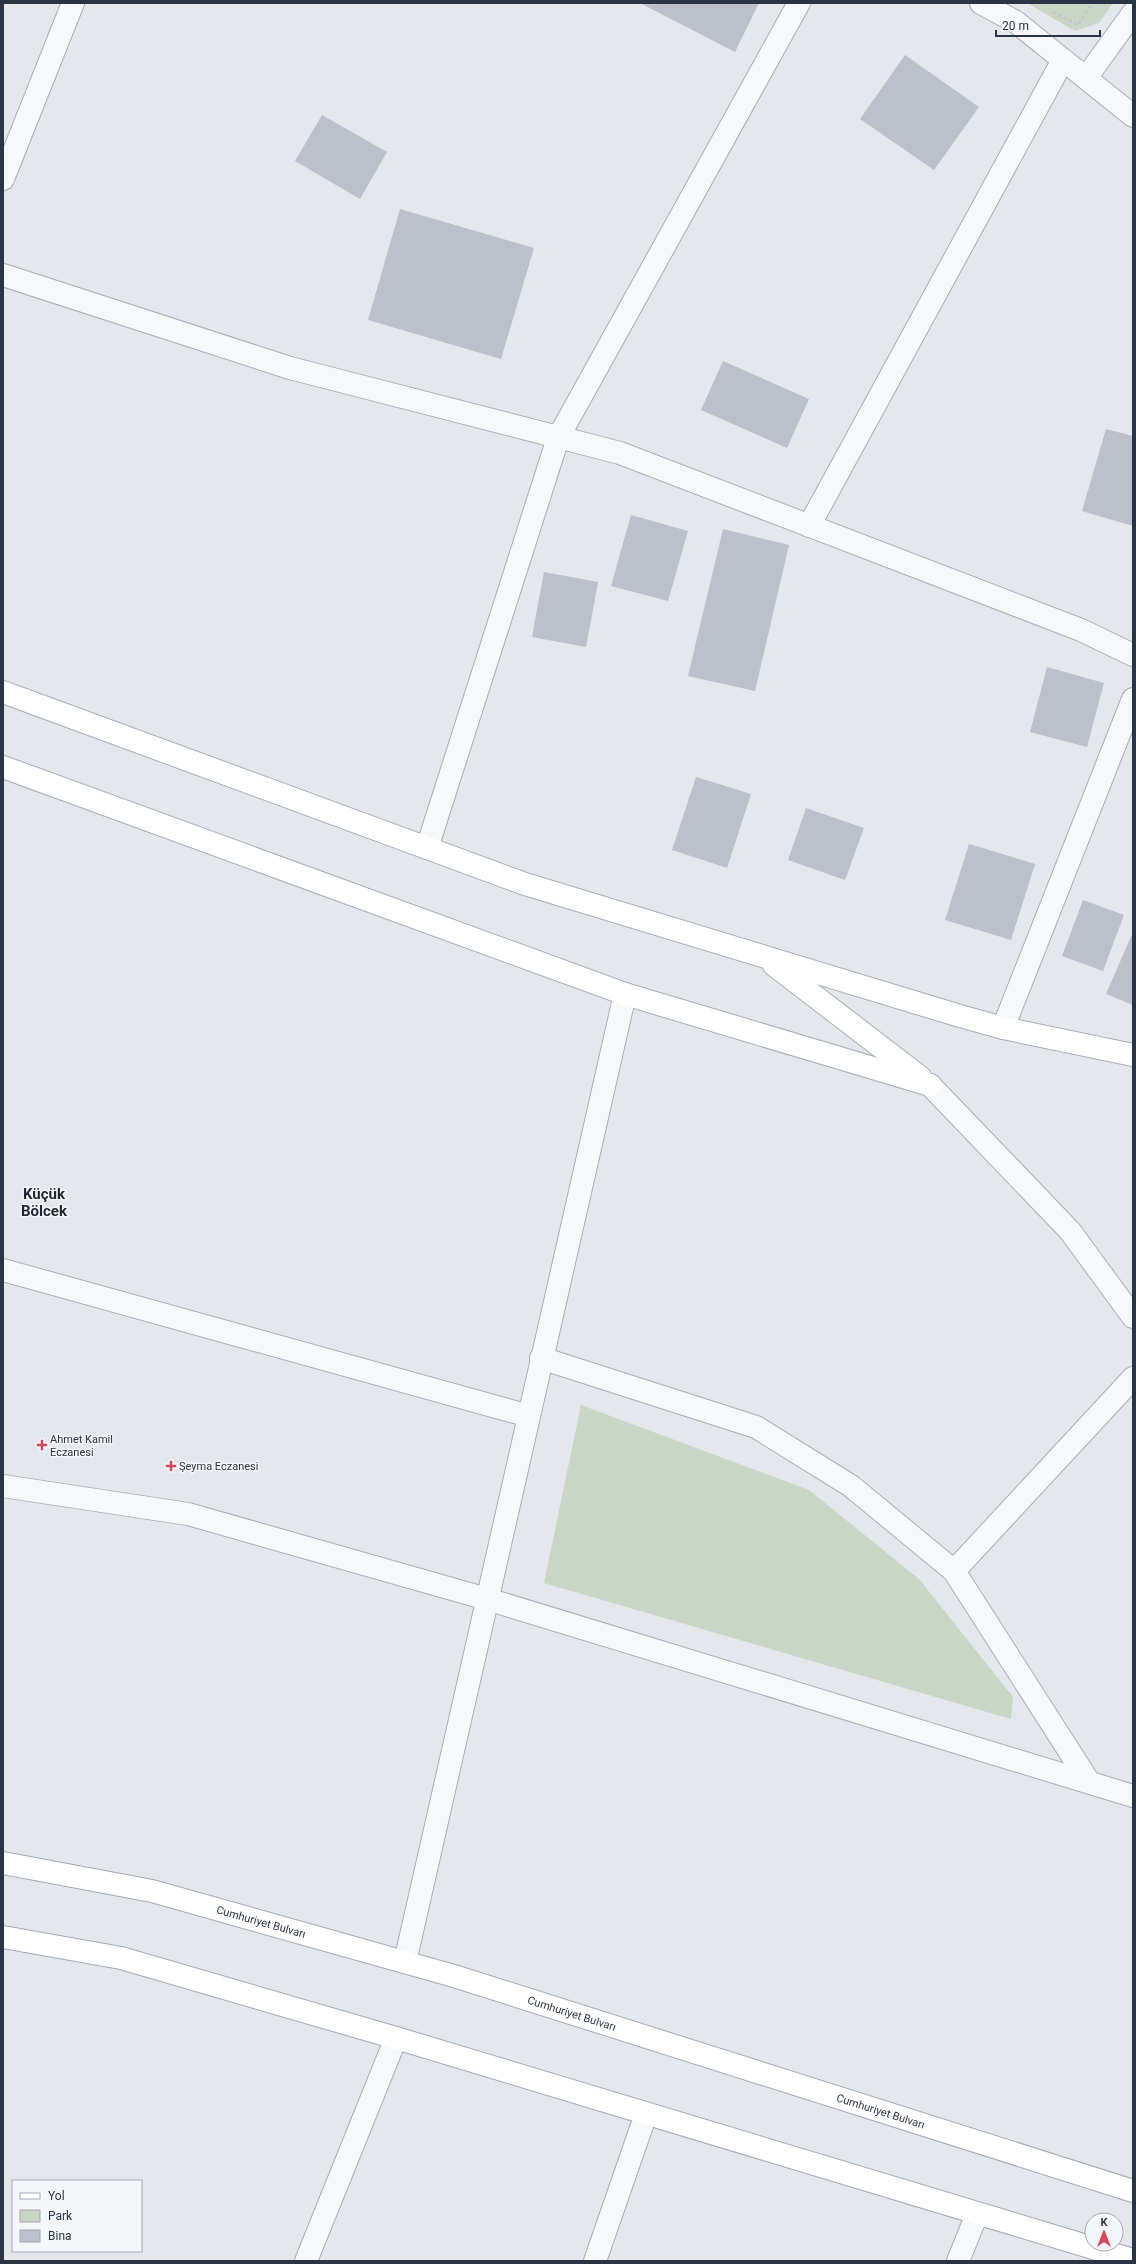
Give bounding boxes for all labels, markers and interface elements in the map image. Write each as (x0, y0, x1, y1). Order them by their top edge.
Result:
scale bar (996, 12, 1100, 38)
text: 20 m (1002, 19, 1029, 33)
district label: Küçük Bölcek (21, 1185, 68, 1220)
place label: Ahmet Kamil Eczanesi (50, 1433, 113, 1459)
marker: Ahmet Kamil Eczanesi (37, 1440, 47, 1450)
place label: Şeyma Eczanesi (179, 1460, 258, 1473)
marker: Şeyma Eczanesi (166, 1461, 176, 1471)
street label: Cumhuriyet Bulvarı (215, 1903, 307, 1940)
street label: Cumhuriyet Bulvarı (526, 1993, 618, 2033)
street label: Cumhuriyet Bulvarı (835, 2091, 927, 2131)
legend (12, 2180, 142, 2252)
text: Yol (48, 2189, 65, 2203)
text: Park (48, 2209, 73, 2223)
north arrow (1084, 2212, 1124, 2252)
text: K (1101, 2216, 1109, 2229)
text: Bina (48, 2229, 72, 2243)

